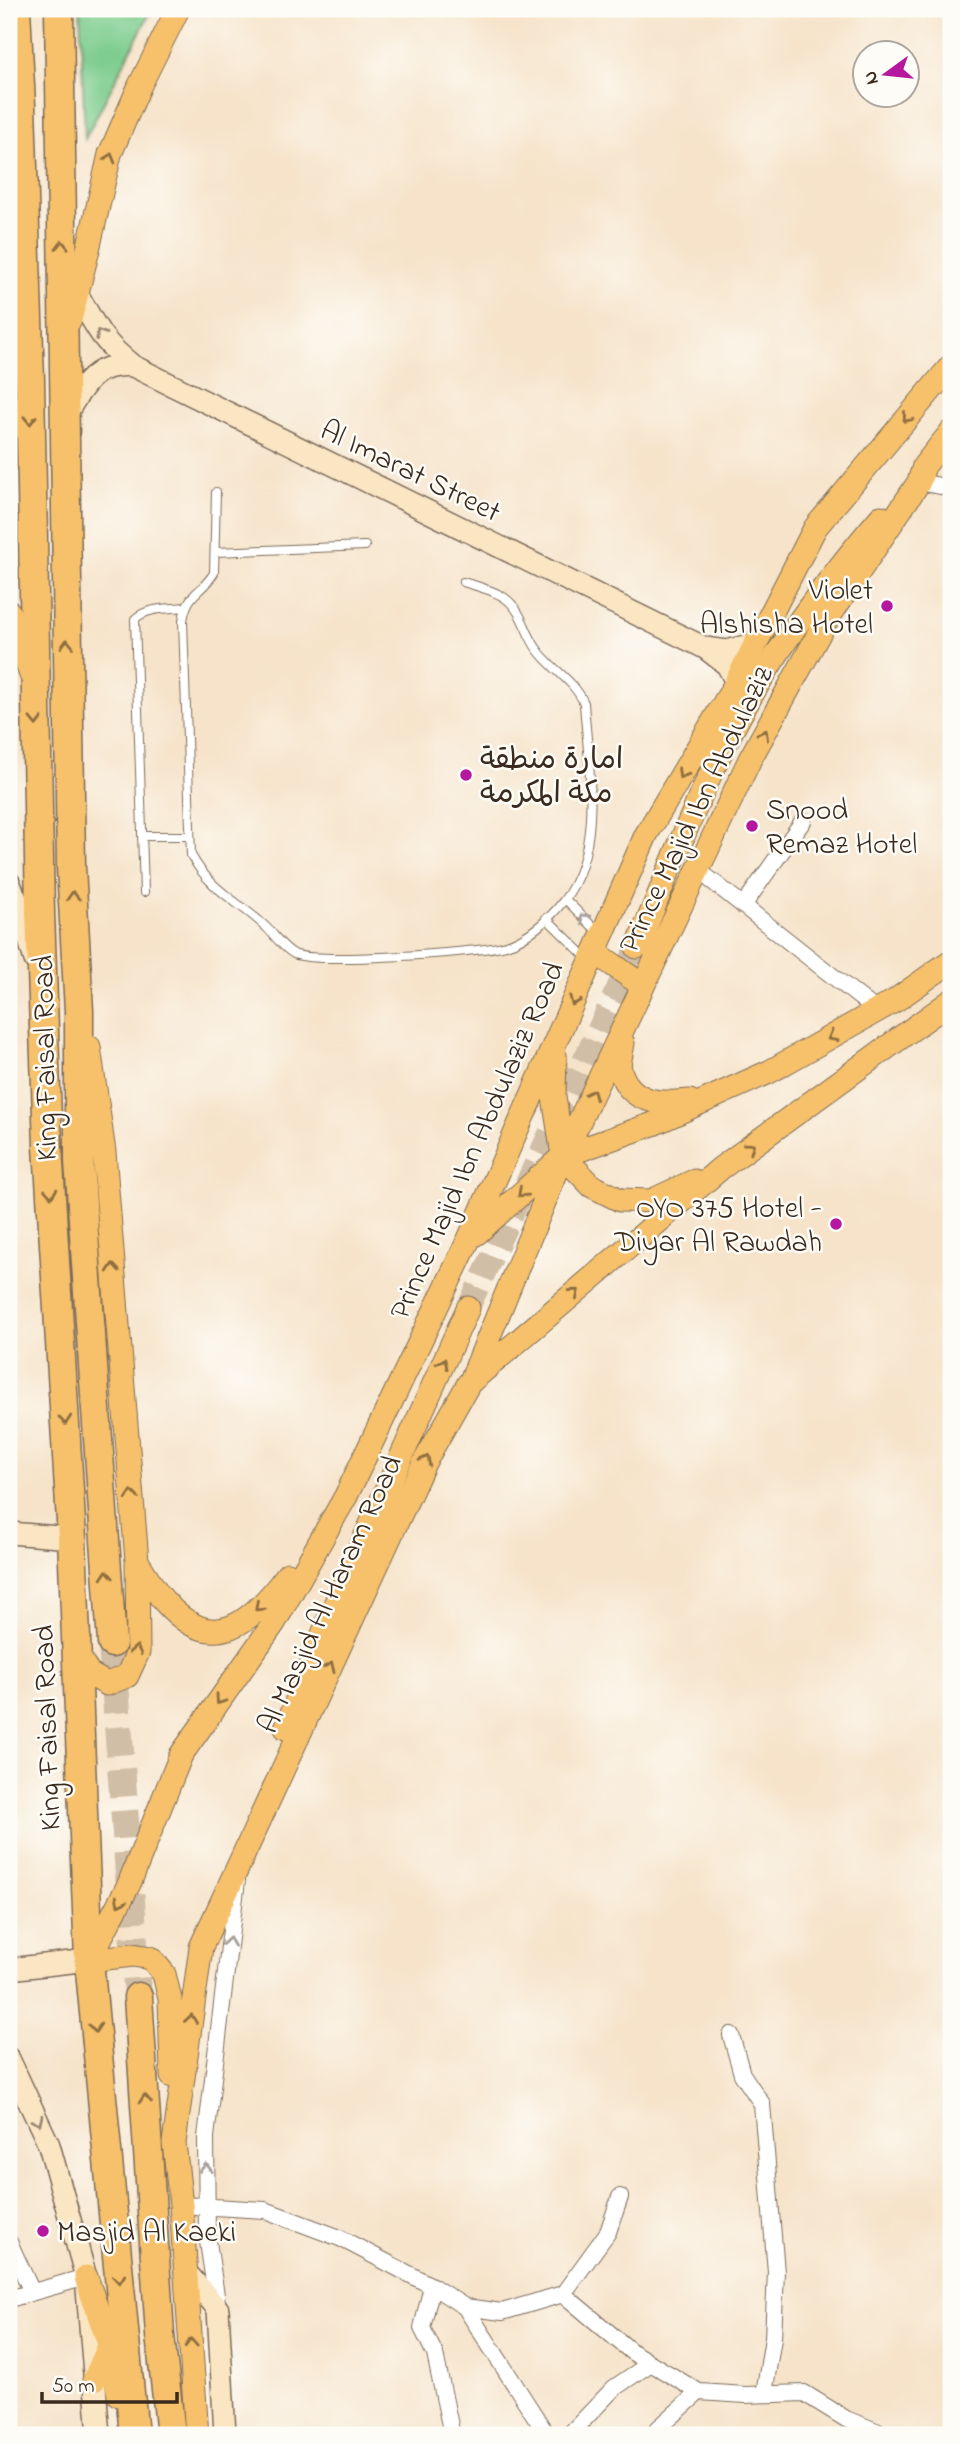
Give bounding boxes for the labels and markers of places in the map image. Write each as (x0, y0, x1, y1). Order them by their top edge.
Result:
place label: Violet Alshisha Hotel (700, 570, 873, 648)
marker: Violet Alshisha Hotel (879, 598, 895, 614)
place label: امارة منطقة مكة المكرمة (480, 739, 623, 817)
marker: امارة منطقة مكة المكرمة (458, 767, 474, 783)
place label: Snood Remaz Hotel (766, 790, 917, 868)
marker: Snood Remaz Hotel (744, 818, 760, 834)
place label: OYO 375 Hotel - Diyar Al Rawdah (613, 1188, 822, 1266)
marker: OYO 375 Hotel - Diyar Al Rawdah (828, 1216, 844, 1232)
place label: Masjid Al Kaeki (57, 2212, 236, 2256)
marker: Masjid Al Kaeki (35, 2223, 51, 2239)

